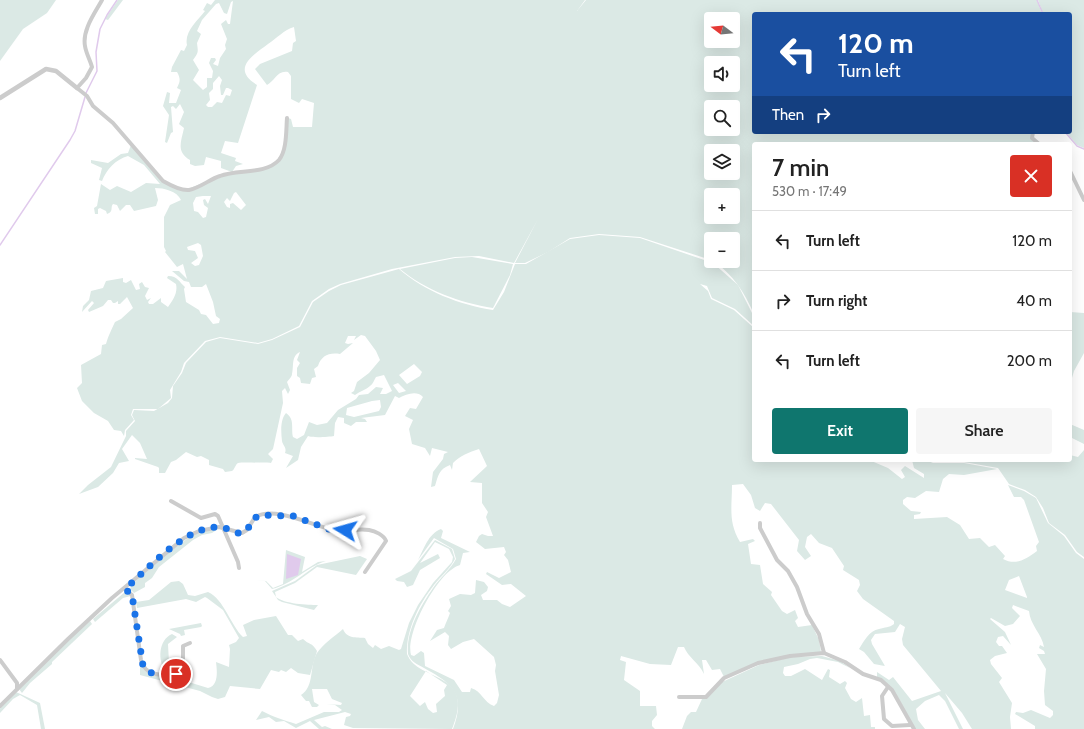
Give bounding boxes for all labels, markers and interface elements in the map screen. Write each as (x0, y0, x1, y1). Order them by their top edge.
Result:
north arrow (704, 12, 740, 48)
map controls (704, 12, 740, 268)
text: 120 m (838, 26, 914, 60)
icon: left (772, 28, 824, 80)
button: sound (704, 56, 740, 92)
text: Turn left (838, 60, 901, 82)
button: search (704, 100, 740, 136)
icon: right (812, 104, 834, 126)
text: Then (772, 106, 804, 124)
button: layers (704, 144, 740, 180)
text: 7 min (772, 153, 829, 182)
button: close (1010, 155, 1052, 197)
text: 530 m · 17:49 (772, 183, 847, 199)
button: + (704, 188, 740, 224)
icon: left (772, 230, 794, 252)
button: − (704, 232, 740, 268)
text: Turn left (806, 232, 860, 250)
text: 120 m (1012, 232, 1052, 250)
icon: right (772, 290, 794, 312)
text: Turn right (806, 292, 867, 310)
text: 40 m (1016, 292, 1052, 310)
icon: left (772, 350, 794, 372)
text: Turn left (806, 352, 860, 370)
text: 200 m (1007, 352, 1052, 370)
button: Exit (772, 408, 908, 454)
button: Share (916, 408, 1052, 454)
position arrow (324, 509, 366, 551)
pin (159, 657, 193, 691)
icon: arrive (165, 663, 187, 685)

